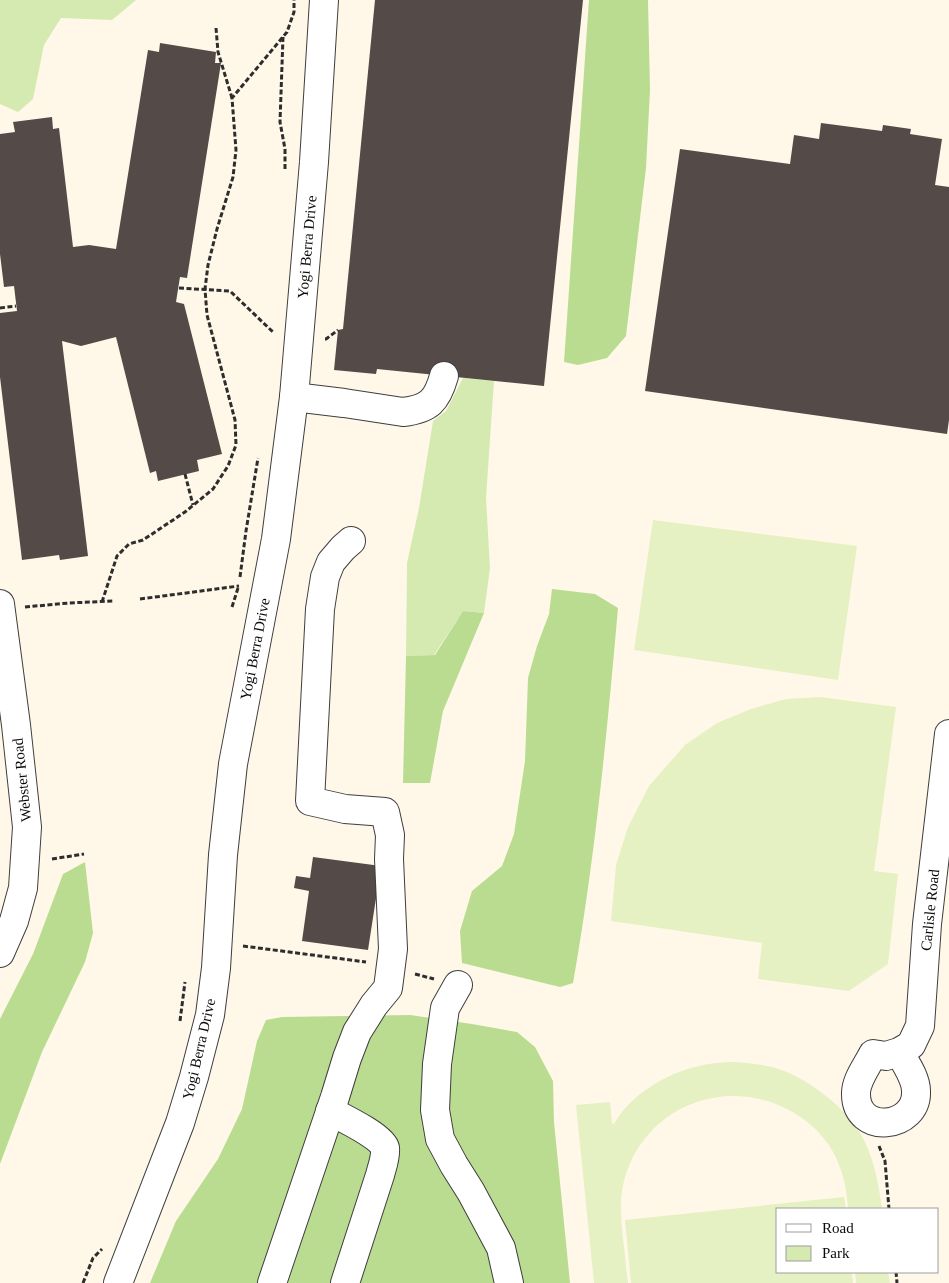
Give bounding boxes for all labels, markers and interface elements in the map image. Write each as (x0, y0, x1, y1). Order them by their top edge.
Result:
street label: Yogi Berra Drive (295, 194, 320, 299)
street label: Yogi Berra Drive (237, 596, 273, 701)
street label: Webster Road (10, 737, 34, 823)
street label: Carlisle Road (918, 868, 942, 952)
street label: Yogi Berra Drive (180, 996, 219, 1101)
legend (776, 1208, 939, 1273)
text: Road (822, 1220, 854, 1236)
text: Park (822, 1245, 850, 1261)

